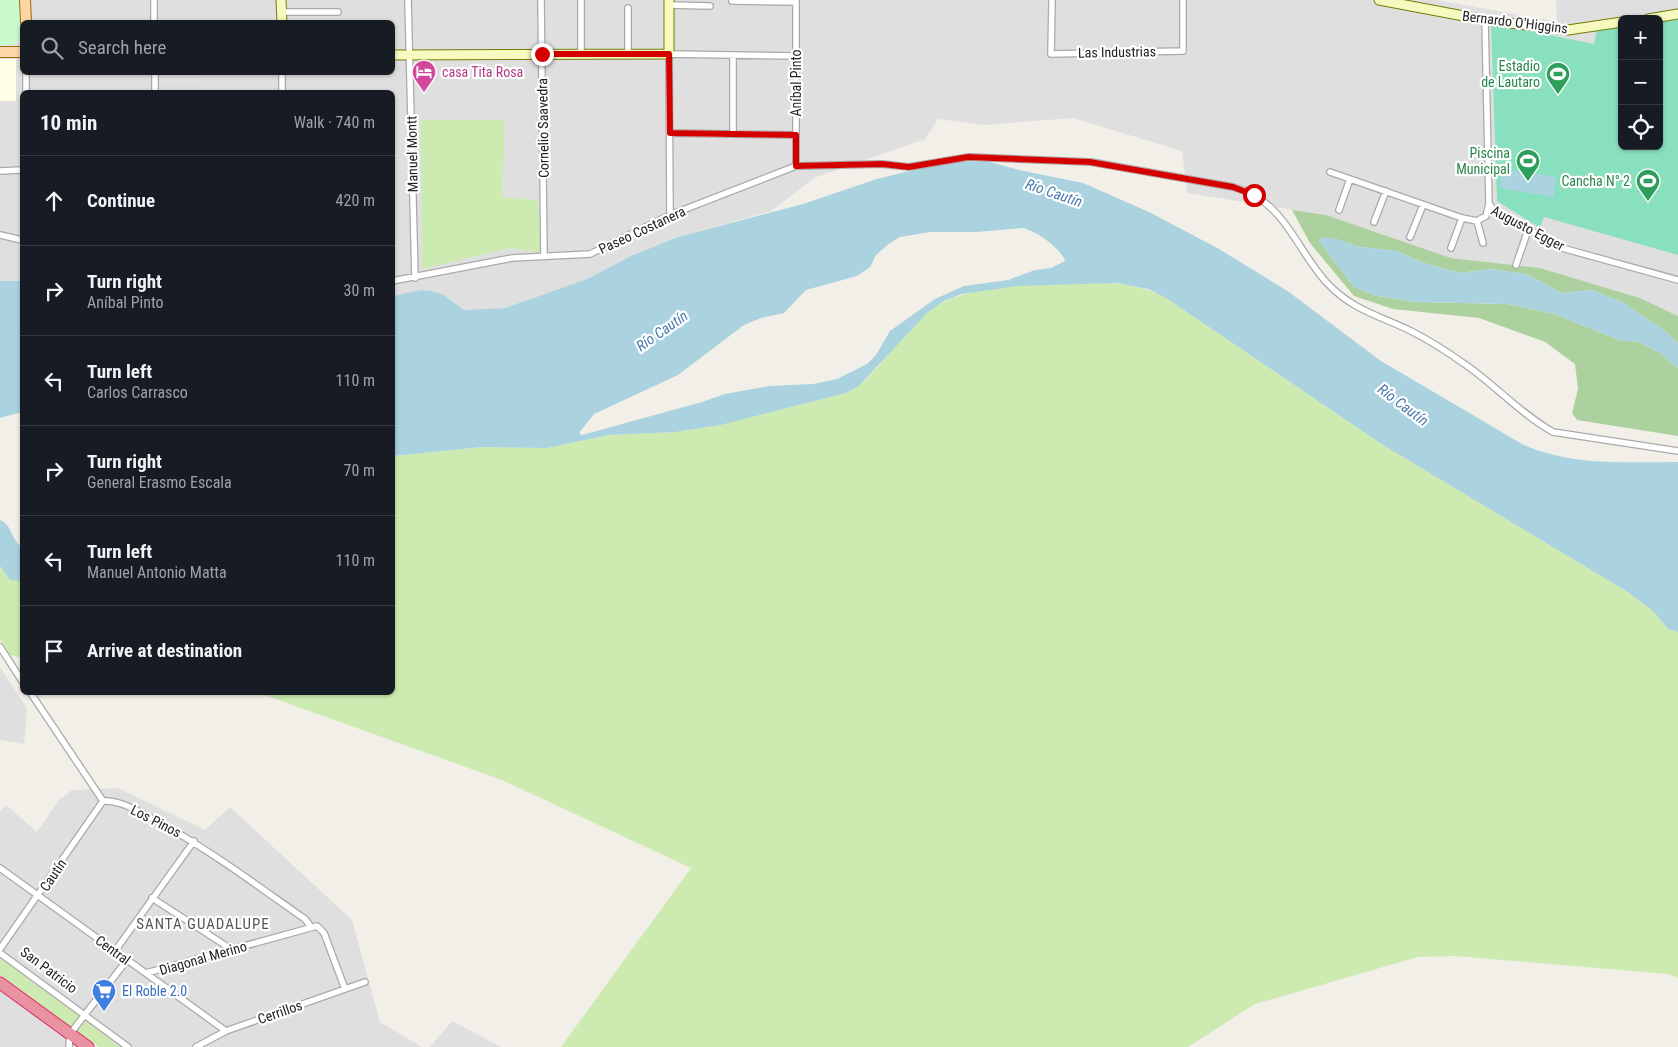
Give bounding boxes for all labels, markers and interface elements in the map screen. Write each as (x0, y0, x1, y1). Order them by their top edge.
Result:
street label: Bernardo O'Higgins (1461, 8, 1569, 36)
map controls (1618, 15, 1663, 150)
button: + (1618, 15, 1663, 60)
search box (20, 20, 395, 75)
icon: search (38, 34, 66, 62)
text: Search here (78, 36, 166, 59)
route end (531, 43, 554, 66)
street label: Las Industrias (1078, 43, 1156, 61)
street label: Aníbal Pinto (788, 50, 804, 116)
place label: Estadio de Lautaro (1481, 58, 1540, 90)
hotel icon: casa Tita Rosa (411, 59, 437, 93)
button: − (1618, 60, 1663, 105)
sports icon: Estadio de Lautaro (1545, 61, 1571, 95)
place label: casa Tita Rosa (442, 64, 523, 80)
street label: Cornelio Saavedra (534, 78, 552, 178)
button: locate (1618, 105, 1663, 150)
text: 10 min (40, 111, 97, 135)
text: Walk · 740 m (294, 113, 375, 132)
street label: Manuel Montt (403, 116, 421, 192)
place label: Piscina Municipal (1456, 145, 1510, 177)
sports icon: Piscina Municipal (1515, 148, 1541, 182)
sports icon: Cancha N° 2 (1635, 168, 1661, 202)
place label: Cancha N° 2 (1561, 173, 1630, 189)
water label: Río Cautín (1023, 175, 1085, 211)
route start (1243, 184, 1266, 207)
icon: ahead (40, 187, 68, 215)
text: Continue (87, 189, 155, 212)
text: 420 m (336, 191, 375, 210)
street label: Augusto Egger (1489, 202, 1567, 254)
street label: Paseo Costanera (596, 203, 688, 257)
text: Turn right (87, 270, 162, 293)
icon: right (40, 277, 68, 305)
text: 30 m (343, 281, 375, 300)
text: Aníbal Pinto (87, 293, 164, 312)
water label: Río Cautín (633, 307, 691, 355)
text: Turn left (87, 360, 152, 383)
icon: left (40, 367, 68, 395)
text: 110 m (336, 371, 375, 390)
water label: Río Cautín (1374, 380, 1432, 430)
text: Carlos Carrasco (87, 383, 188, 402)
text: Turn right (87, 450, 162, 473)
icon: right (40, 457, 68, 485)
text: 70 m (343, 461, 375, 480)
text: General Erasmo Escala (87, 473, 232, 492)
text: Turn left (87, 540, 152, 563)
icon: left (40, 547, 68, 575)
text: 110 m (336, 551, 375, 570)
text: Manuel Antonio Matta (87, 563, 227, 582)
icon: arrive (40, 637, 68, 665)
text: Arrive at destination (87, 639, 242, 662)
street label: Los Pinos (128, 802, 184, 840)
street label: Cautín (36, 856, 70, 894)
district label: SANTA GUADALUPE (136, 915, 270, 933)
street label: Central (92, 932, 134, 968)
street label: Diagonal Merino (157, 938, 249, 978)
street label: San Patricio (18, 944, 80, 996)
supermarket icon: El Roble 2.0 (91, 978, 117, 1012)
place label: El Roble 2.0 (122, 983, 187, 999)
street label: Cerrillos (256, 997, 304, 1027)

